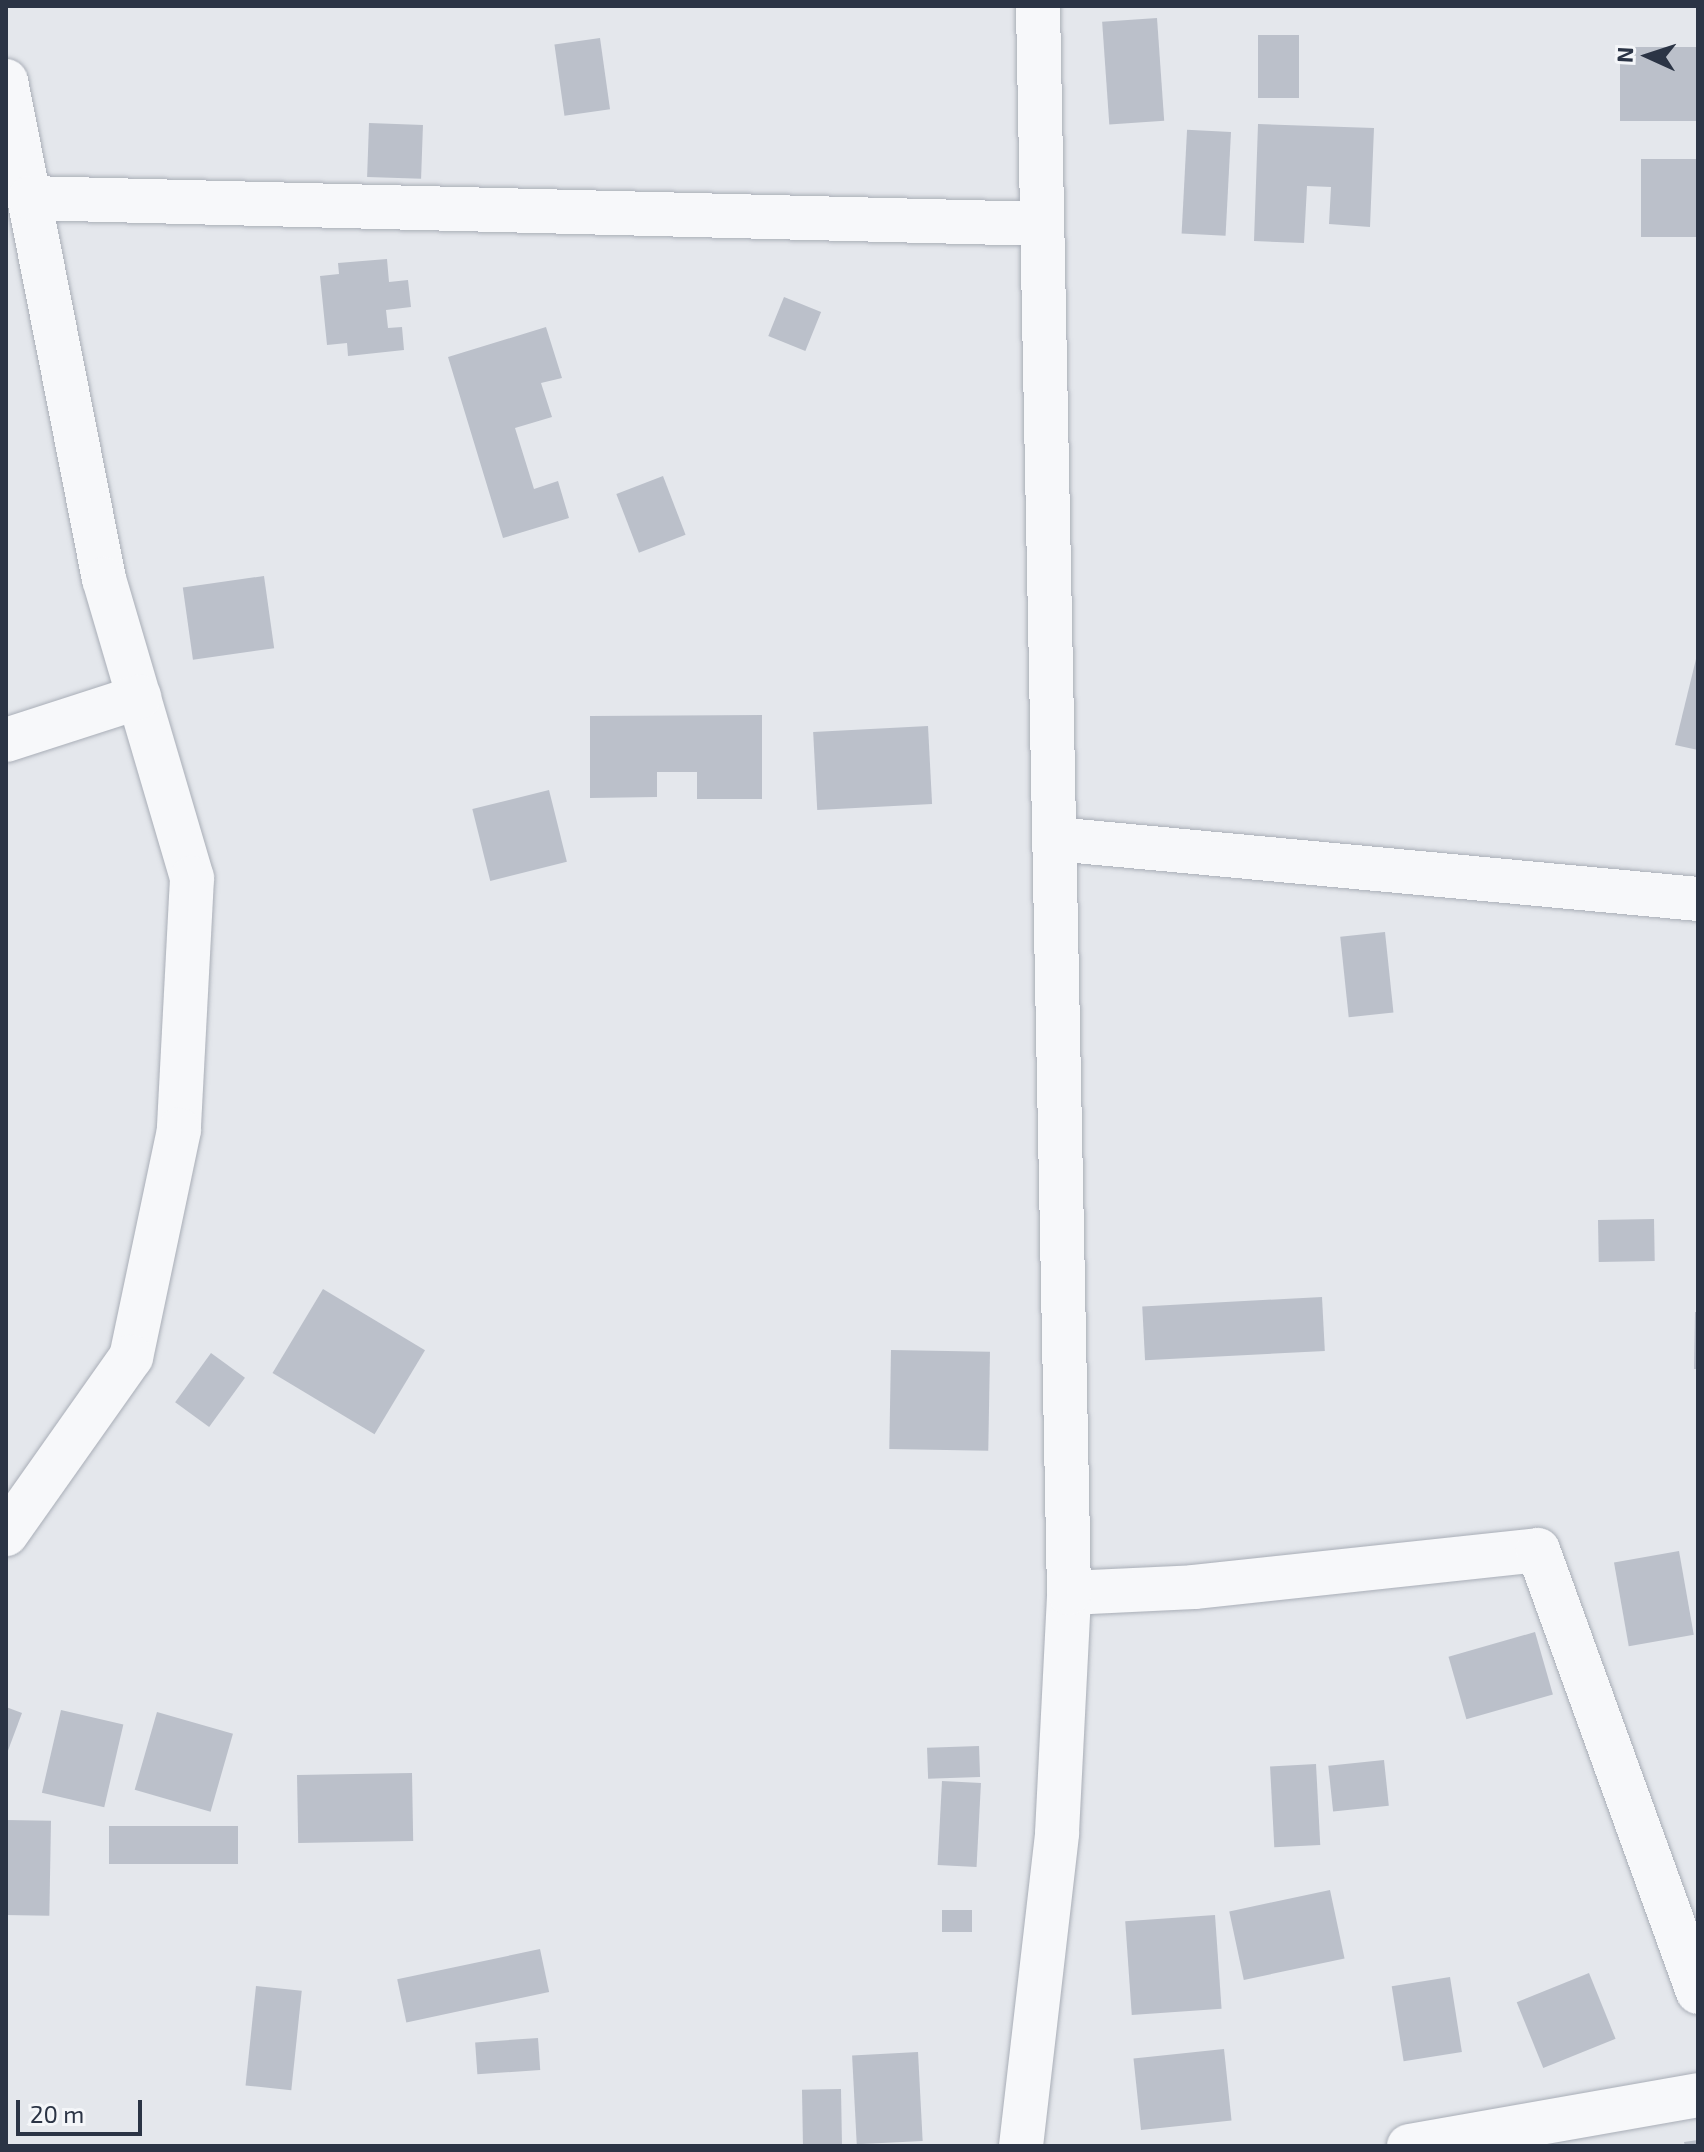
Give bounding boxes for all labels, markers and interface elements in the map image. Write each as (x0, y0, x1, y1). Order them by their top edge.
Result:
north arrow (1608, 16, 1688, 96)
text: N (1611, 46, 1637, 63)
scale bar (20, 2084, 146, 2134)
text: 20 m (30, 2099, 84, 2128)

